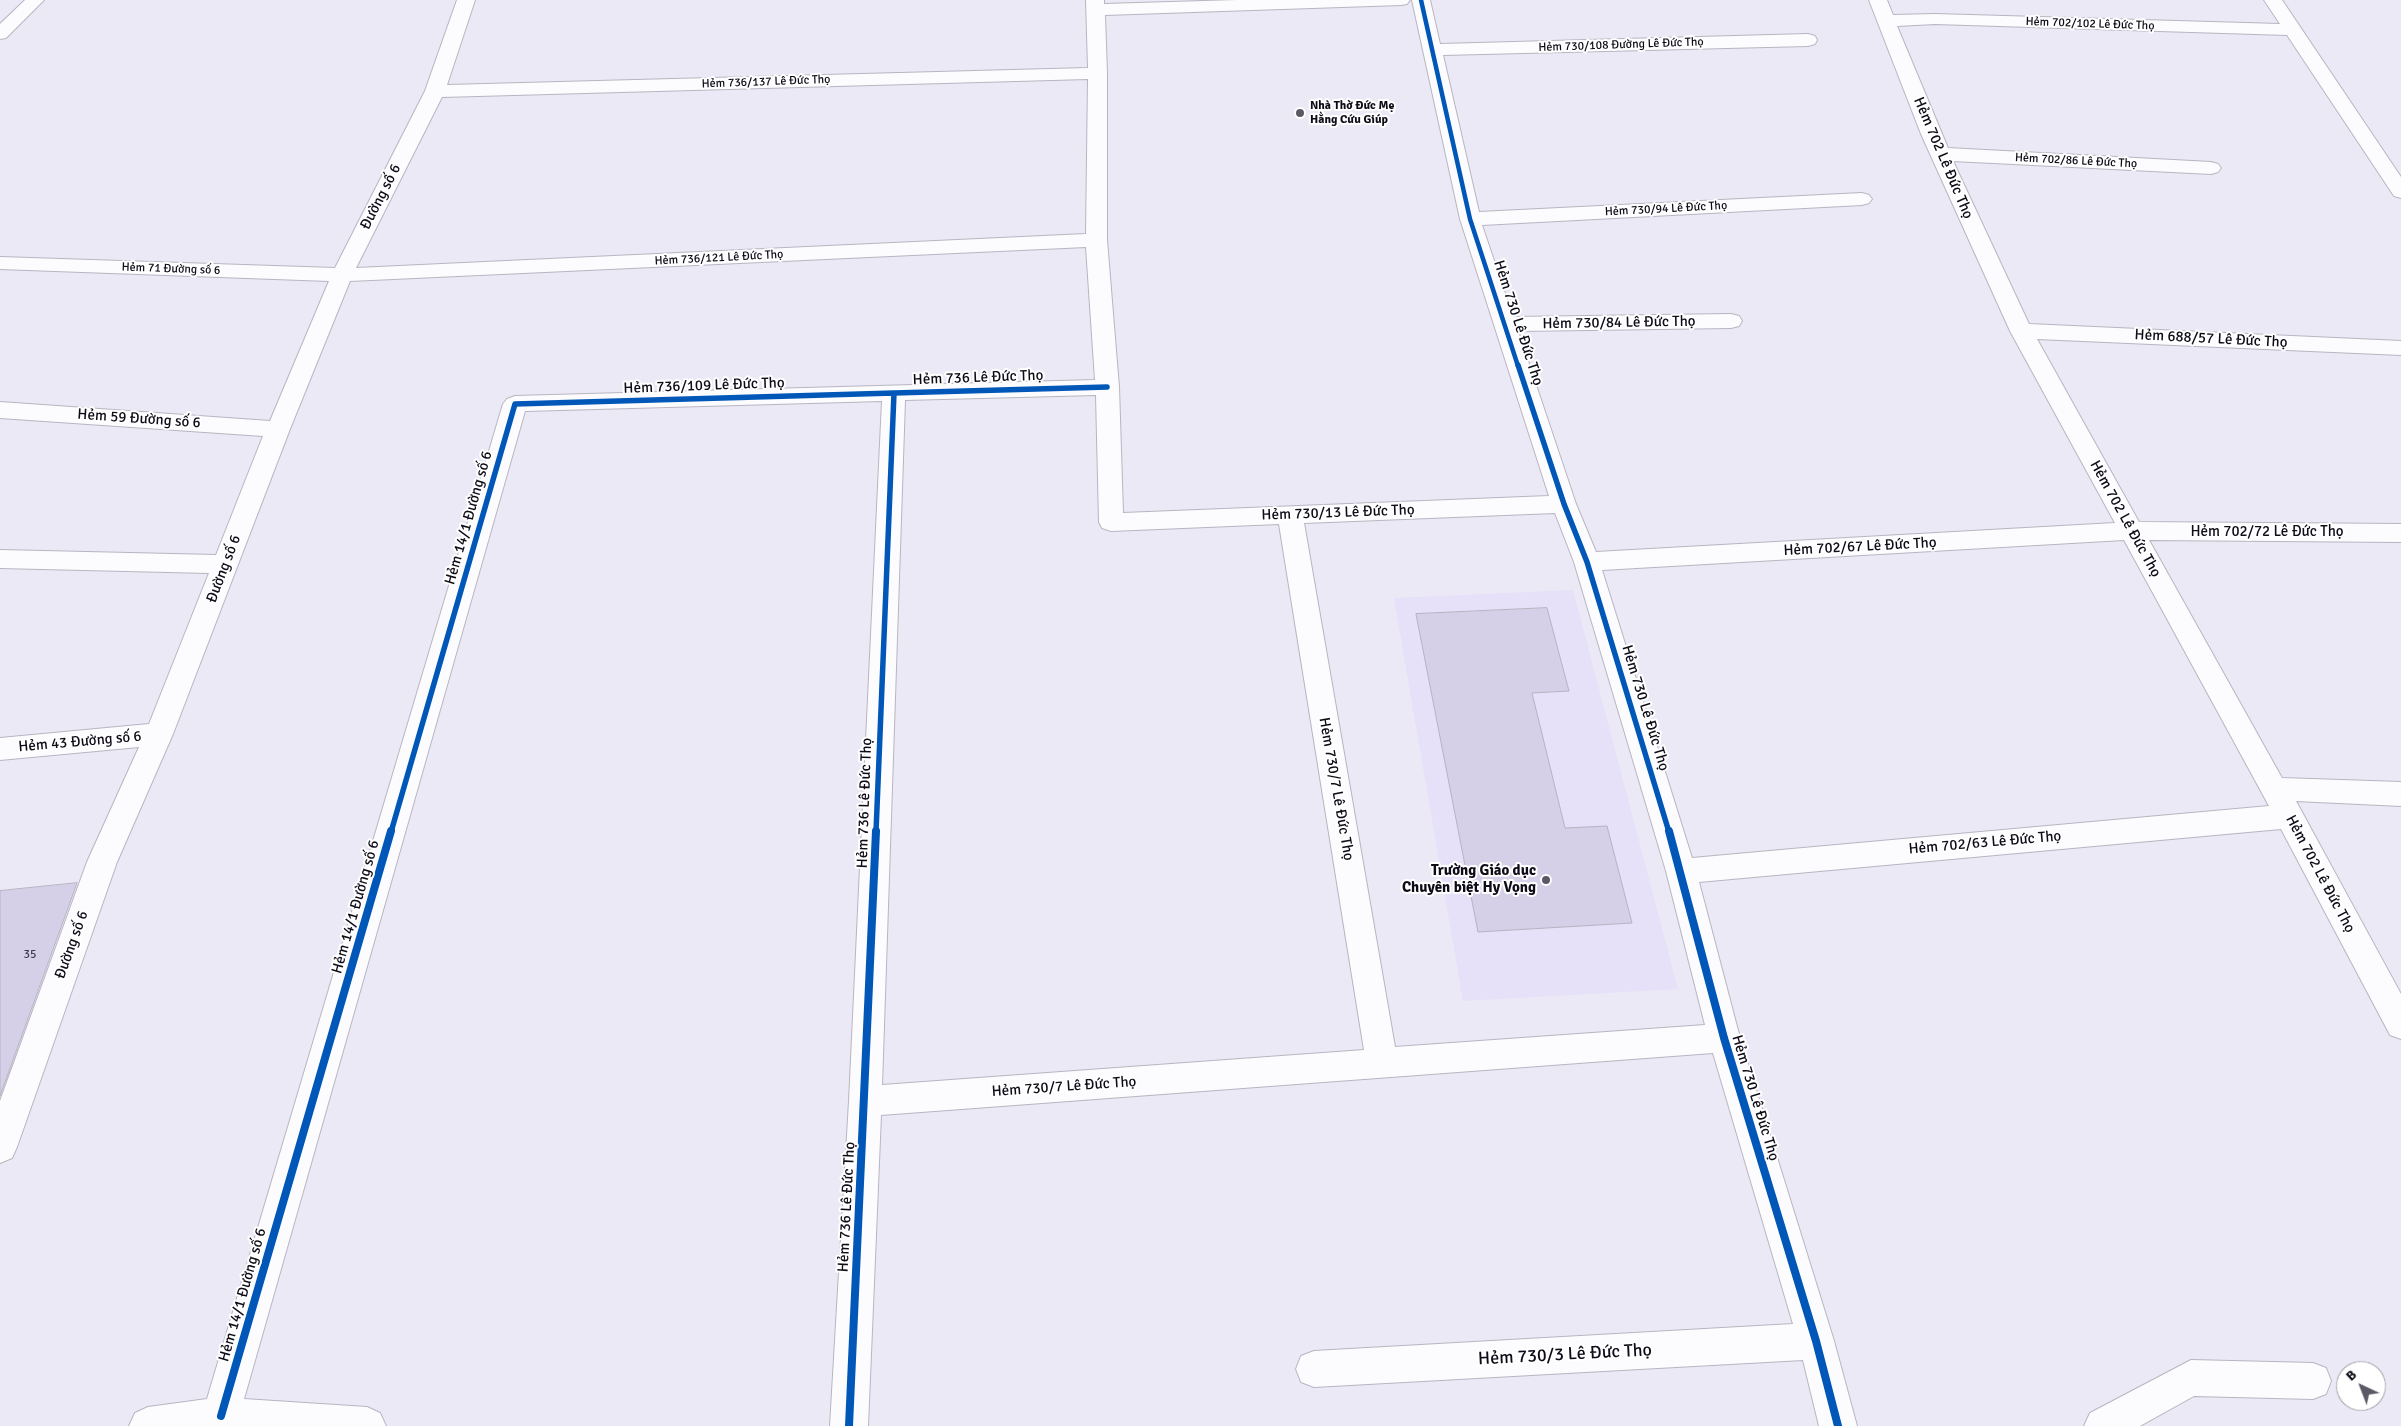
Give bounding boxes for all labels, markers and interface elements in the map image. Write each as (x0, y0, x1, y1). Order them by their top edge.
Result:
street label: Hẻm 702/102 Lê Đức Thọ (2025, 15, 2155, 33)
street label: Hẻm 730/108 Đường Lê Đức Thọ (1538, 35, 1704, 55)
street label: Hẻm 736/137 Lê Đức Thọ (701, 73, 831, 91)
street label: Hẻm 702 Lê Đức Thọ (1909, 94, 1977, 222)
place label: Nhà Thờ Đức Mẹ Hằng Cứu Giúp (1310, 99, 1394, 127)
marker: Nhà Thờ Đức Mẹ Hằng Cứu Giúp (1294, 107, 1306, 119)
street label: Hẻm 702/86 Lê Đức Thọ (2014, 151, 2138, 171)
street label: Đường số 6 (357, 161, 405, 233)
street label: Hẻm 730/94 Lê Đức Thọ (1604, 199, 1728, 219)
street label: Hẻm 736/121 Lê Đức Thọ (654, 247, 784, 269)
street label: Hẻm 730 Lê Đức Thọ (1489, 258, 1547, 388)
street label: Hẻm 71 Đường số 6 (121, 260, 221, 278)
street label: Hẻm 730/84 Lê Đức Thọ (1542, 313, 1696, 333)
street label: Hẻm 688/57 Lê Đức Thọ (2134, 326, 2288, 352)
street label: Hẻm 736 Lê Đức Thọ (912, 367, 1044, 389)
street label: Hẻm 736/109 Lê Đức Thọ (623, 374, 785, 398)
street label: Hẻm 59 Đường số 6 (77, 406, 201, 432)
street label: Hẻm 14/1 Đường số 6 (441, 449, 497, 587)
street label: Hẻm 702 Lê Đức Thọ (2085, 457, 2165, 581)
street label: Hẻm 730/13 Lê Đức Thọ (1261, 501, 1415, 525)
street label: Hẻm 702/72 Lê Đức Thọ (2190, 523, 2344, 541)
street label: Đường số 6 (203, 533, 245, 605)
street label: Hẻm 702/67 Lê Đức Thọ (1783, 534, 1937, 560)
street label: Hẻm 730 Lê Đức Thọ (1617, 643, 1673, 773)
street label: Hẻm 730/7 Lê Đức Thọ (1315, 716, 1357, 862)
street label: Hẻm 43 Đường số 6 (18, 728, 142, 756)
street label: Hẻm 736 Lê Đức Thọ (854, 737, 876, 869)
street label: Hẻm 702 Lê Đức Thọ (2281, 812, 2359, 936)
street label: Hẻm 702/63 Lê Đức Thọ (1908, 827, 2062, 859)
street label: Hẻm 14/1 Đường số 6 (328, 838, 384, 976)
place label: Trường Giáo dục Chuyên biệt Hy Vọng (1402, 862, 1536, 897)
marker: Trường Giáo dục Chuyên biệt Hy Vọng (1540, 874, 1552, 886)
street label: Đường số 6 (51, 908, 93, 982)
house number: 35 (24, 948, 36, 962)
street label: Hẻm 730 Lê Đức Thọ (1727, 1033, 1783, 1163)
street label: Hẻm 730/7 Lê Đức Thọ (991, 1073, 1137, 1101)
street label: Hẻm 736 Lê Đức Thọ (835, 1141, 859, 1273)
street label: Hẻm 14/1 Đường số 6 (215, 1226, 271, 1364)
street label: Hẻm 730/3 Lê Đức Thọ (1478, 1340, 1652, 1370)
north arrow (2336, 1361, 2386, 1411)
text: B (2342, 1366, 2360, 1385)

